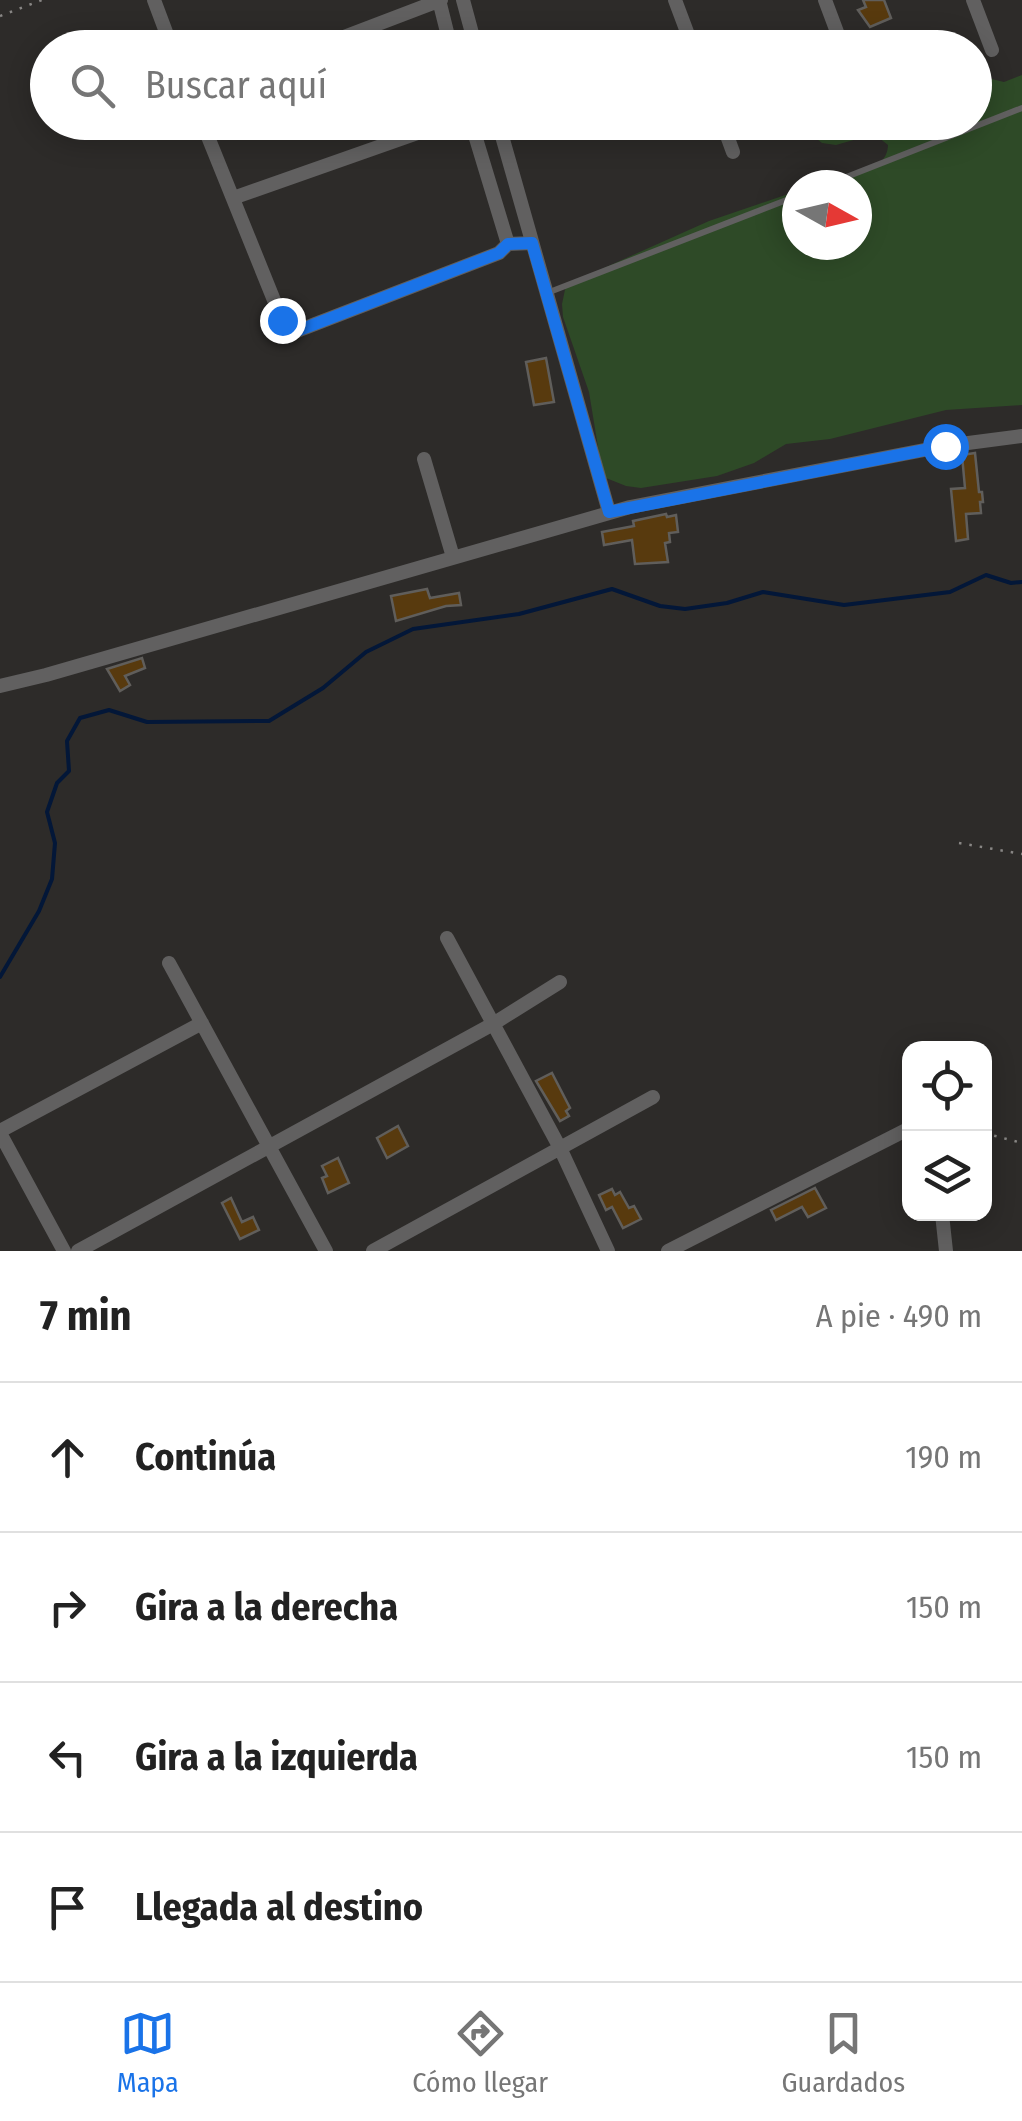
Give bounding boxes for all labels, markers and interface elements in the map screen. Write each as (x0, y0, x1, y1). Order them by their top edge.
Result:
search box (30, 30, 992, 140)
icon: search (65, 58, 120, 113)
text: Buscar aquí (145, 62, 327, 108)
north arrow (782, 170, 872, 260)
route end (260, 298, 306, 344)
route start (923, 424, 969, 470)
map controls (902, 1041, 992, 1221)
button: locate (902, 1041, 992, 1131)
button: layers (902, 1131, 992, 1221)
text: 7 min (40, 1291, 132, 1341)
text: A pie · 490 m (816, 1297, 982, 1335)
icon: ahead (40, 1430, 95, 1485)
text: Continúa (135, 1434, 276, 1480)
text: 190 m (905, 1438, 982, 1476)
icon: right (40, 1580, 95, 1635)
text: Gira a la derecha (135, 1584, 398, 1630)
text: 150 m (906, 1588, 982, 1626)
icon: left (40, 1730, 95, 1785)
text: Gira a la izquierda (135, 1734, 418, 1780)
text: 150 m (906, 1738, 982, 1776)
icon: arrive (40, 1880, 95, 1935)
text: Llegada al destino (135, 1884, 423, 1930)
tab: Mapa (117, 2006, 179, 2099)
tab: Cómo llegar (412, 2006, 548, 2099)
tab: Guardados (781, 2006, 905, 2099)

